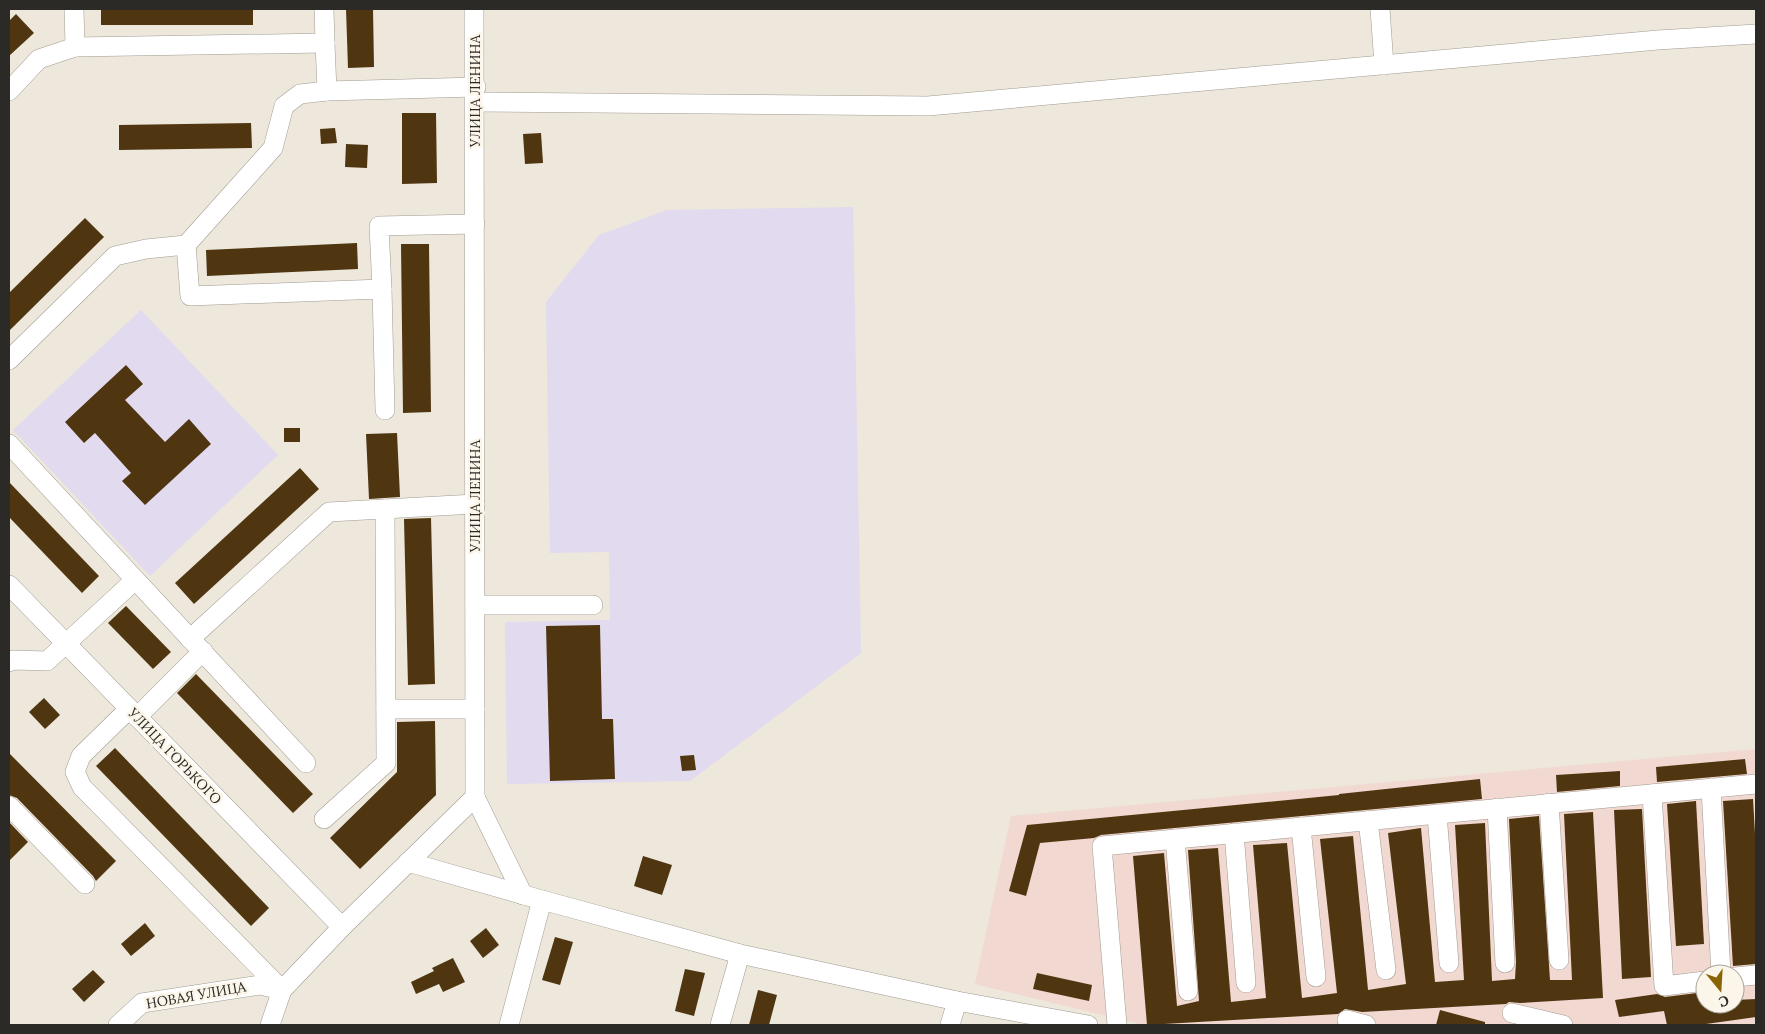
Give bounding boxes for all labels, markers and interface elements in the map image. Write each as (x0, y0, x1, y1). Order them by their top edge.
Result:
street label: УЛИЦА ЛЕНИНА (466, 35, 484, 148)
street label: УЛИЦА ЛЕНИНА (466, 440, 484, 553)
street label: УЛИЦА ГОРЬКОГО (124, 703, 226, 808)
north arrow (1695, 964, 1745, 1014)
street label: НОВАЯ УЛИЦА (145, 977, 248, 1013)
text: С (1716, 991, 1731, 1012)

